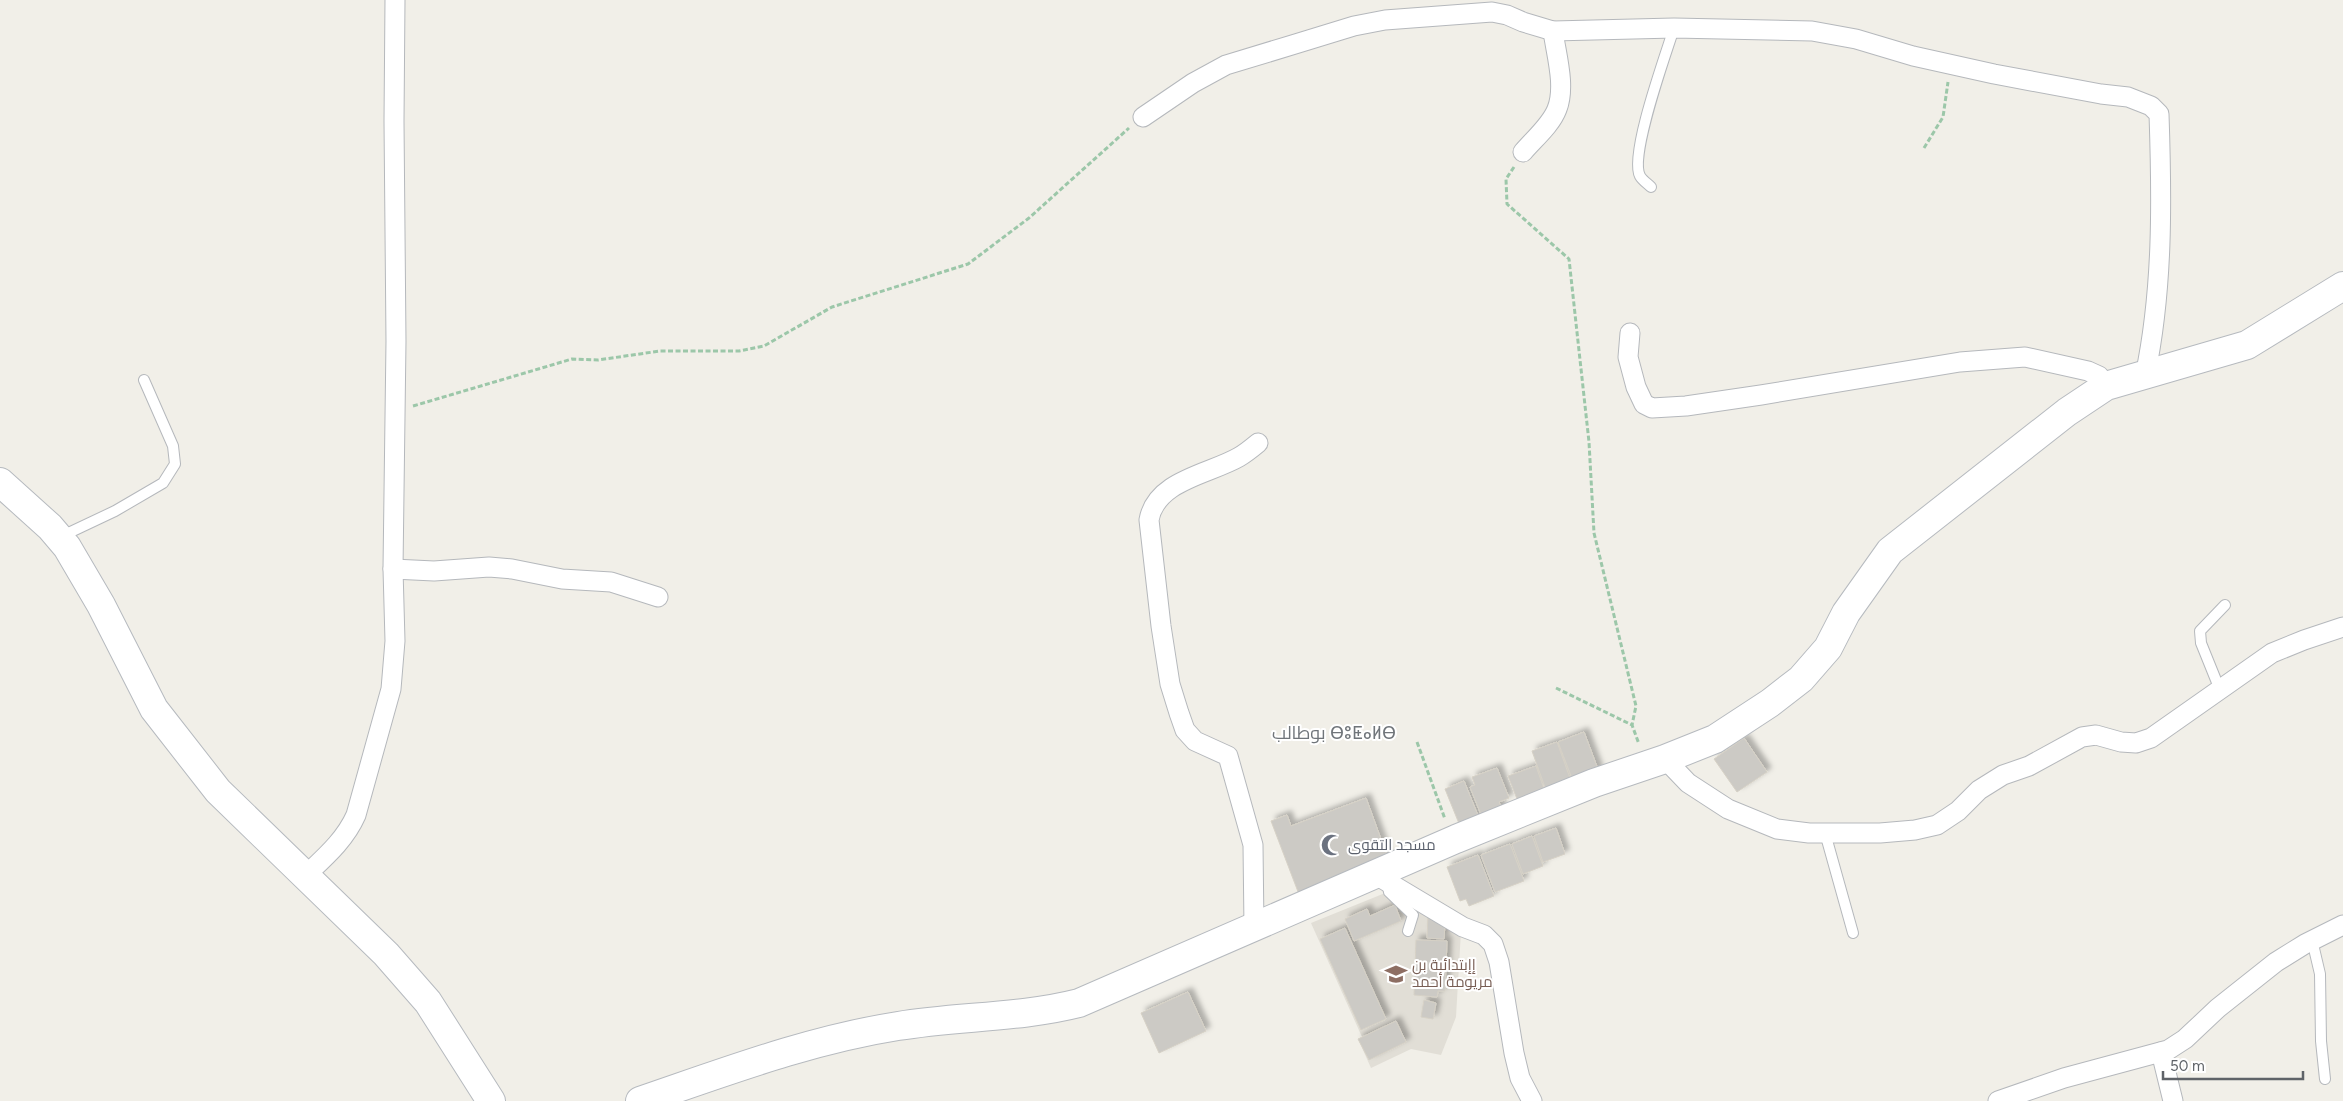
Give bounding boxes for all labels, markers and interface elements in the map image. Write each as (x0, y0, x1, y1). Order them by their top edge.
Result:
district label: بوطالب ⴱⵓⵟⴰⵍⴱ (1272, 722, 1396, 744)
mosque icon: مسجد التقوى (1319, 832, 1345, 858)
place label: مسجد التقوى (1348, 836, 1436, 855)
place label: إإبتدائية بن مريومة أحمد (1412, 956, 1493, 991)
school or university icon: إإبتدائية بن مريومة أحمد (1383, 961, 1409, 987)
scale bar (2163, 1048, 2303, 1080)
text: 50 m (2170, 1057, 2205, 1075)

